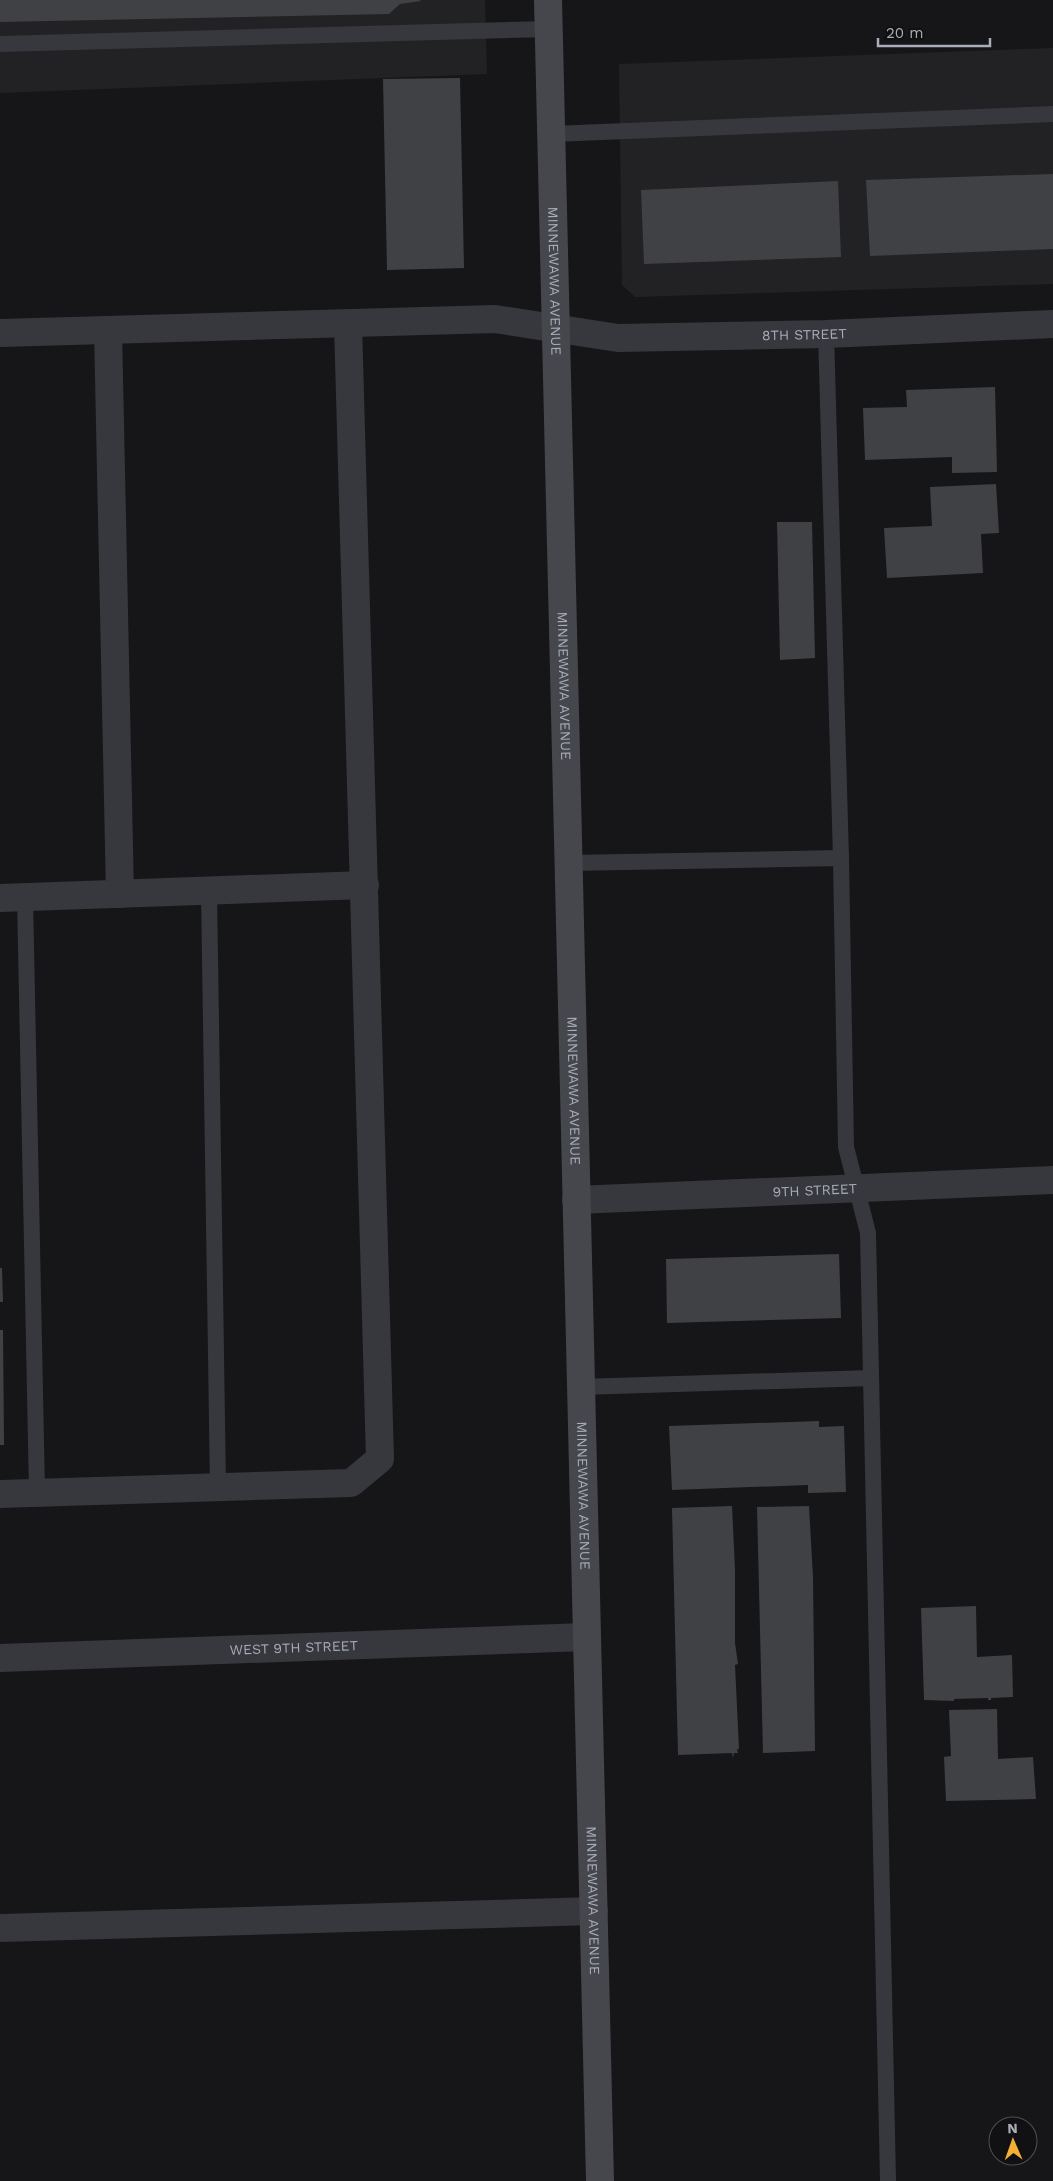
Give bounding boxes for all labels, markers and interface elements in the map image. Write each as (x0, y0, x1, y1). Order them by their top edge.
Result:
scale bar (878, 15, 990, 47)
text: 20 m (886, 24, 924, 42)
street label: MINNEWAWA AVENUE (545, 206, 564, 355)
street label: 8TH STREET (762, 325, 848, 343)
street label: MINNEWAWA AVENUE (555, 611, 574, 760)
street label: MINNEWAWA AVENUE (564, 1016, 584, 1165)
street label: 9TH STREET (772, 1180, 858, 1200)
street label: MINNEWAWA AVENUE (574, 1421, 593, 1570)
street label: WEST 9TH STREET (229, 1637, 359, 1658)
street label: MINNEWAWA AVENUE (584, 1826, 603, 1975)
north arrow (988, 2116, 1038, 2166)
text: N (1007, 2120, 1018, 2136)

